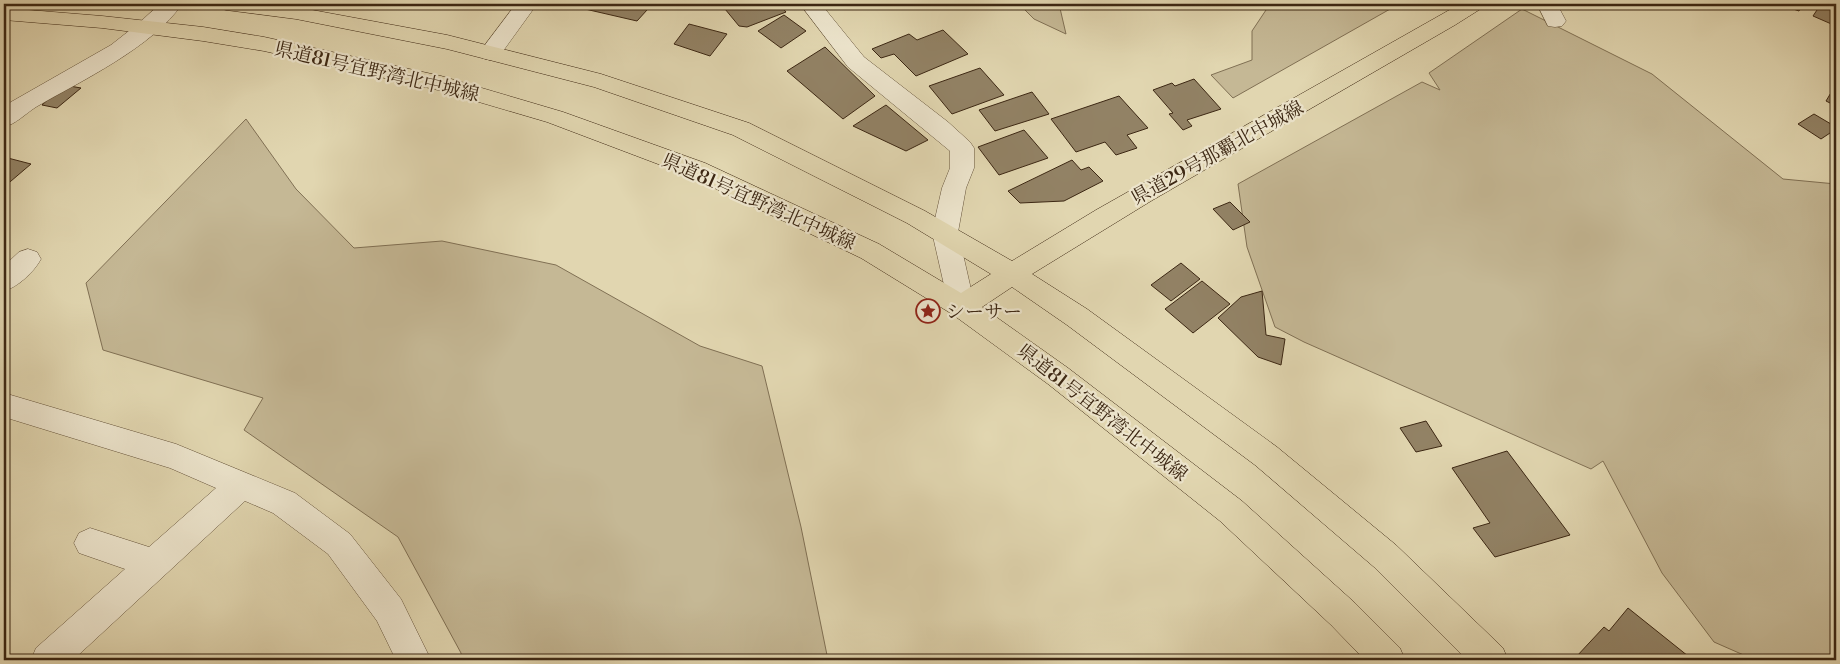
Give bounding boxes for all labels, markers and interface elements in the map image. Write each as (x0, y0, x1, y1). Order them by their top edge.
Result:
street label: 県道81号宜野湾北中城線 (272, 37, 482, 107)
street label: 県道29号那覇北中城線 (1127, 96, 1308, 210)
street label: 県道81号宜野湾北中城線 (658, 148, 859, 255)
place icon: シーサー (915, 298, 941, 324)
place label: シーサー (946, 300, 1022, 324)
street label: 県道81号宜野湾北中城線 (1012, 339, 1192, 487)

